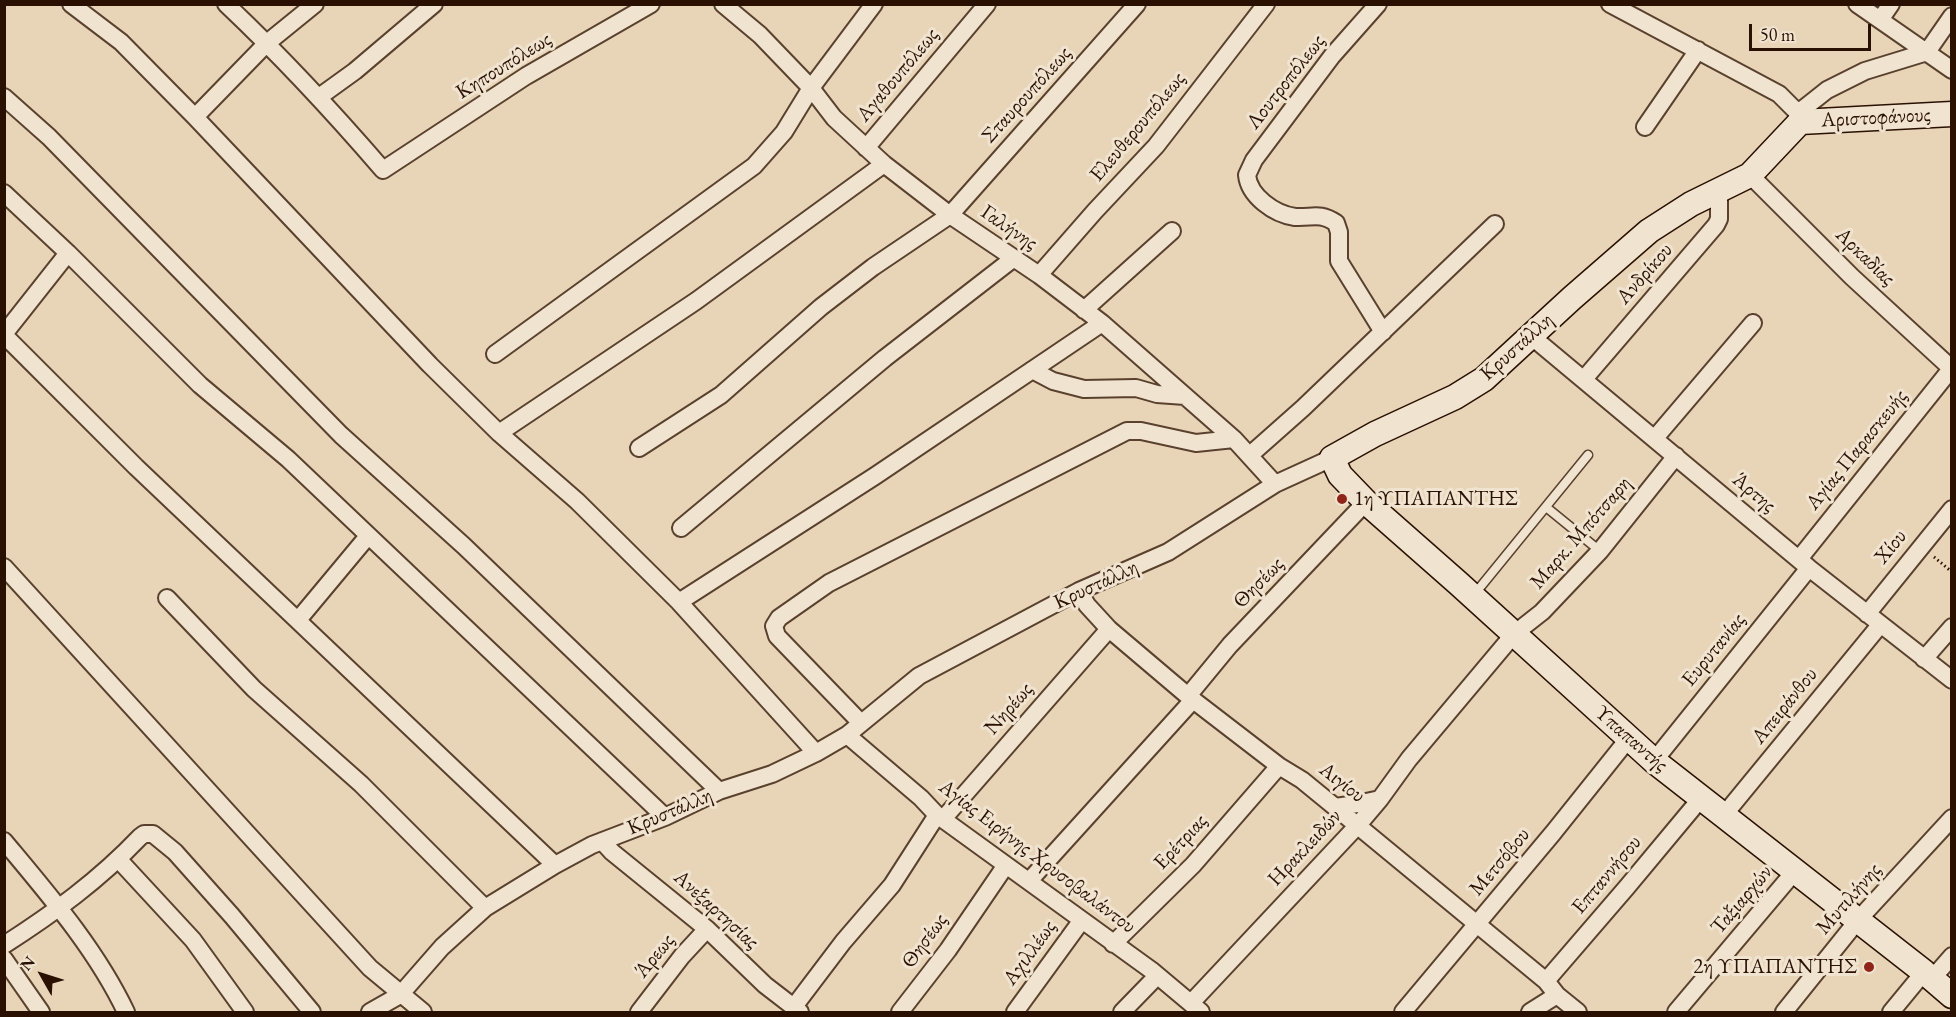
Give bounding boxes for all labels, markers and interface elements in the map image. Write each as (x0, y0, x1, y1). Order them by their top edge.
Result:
scale bar (1752, 12, 1874, 50)
street label: Αγαθουπόλεως (851, 23, 945, 127)
text: 50 m (1760, 23, 1795, 46)
street label: Κηπουπόλεως (452, 27, 556, 105)
street label: Λουτροπόλεως (1241, 30, 1331, 134)
street label: Σταυρουπόλεως (977, 41, 1077, 149)
street label: Ελευθερουπόλεως (1085, 67, 1191, 187)
street label: Αριστοφάνους (1821, 103, 1931, 133)
street label: Γαλήνης (976, 200, 1042, 256)
street label: Αρκαδίας (1830, 222, 1900, 292)
street label: Ανδρίκου (1612, 238, 1678, 310)
street label: Κρυστάλλη (1475, 308, 1559, 386)
street label: Αγίας Παρασκευής (1801, 385, 1913, 515)
street label: Άρτης (1727, 468, 1781, 518)
street label: Μαρκ. Μπότσαρη (1525, 471, 1637, 595)
place label: 1η ΥΠΑΠΑΝΤΗΣ (1354, 486, 1518, 512)
marker: 1η ΥΠΑΠΑΝΤΗΣ (1335, 492, 1349, 506)
street label: Χίου (1869, 525, 1913, 569)
street label: Θησέως (1228, 552, 1290, 614)
street label: Κρυστάλλη (1050, 555, 1142, 615)
street label: Ευρυτανίας (1677, 608, 1751, 692)
street label: Απειράνθου (1747, 663, 1823, 749)
street label: Νηρέως (979, 678, 1039, 740)
street label: Υπαπαντής (1589, 700, 1673, 778)
street label: Αιγίου (1314, 757, 1370, 809)
street label: Αγίας Ειρήνης Χρυσοβαλάντου (934, 775, 1140, 939)
street label: Κρυστάλλη (624, 783, 716, 841)
street label: Ηρακλειδών (1263, 804, 1347, 892)
street label: Ερέτριας (1149, 809, 1213, 875)
street label: Μετσόβου (1464, 823, 1536, 901)
street label: Επταννήσου (1567, 830, 1647, 920)
street label: Μυτιλήνης (1811, 858, 1887, 940)
street label: Ταξιαρχών (1706, 860, 1778, 940)
street label: Ανεξαρτησίας (668, 865, 764, 955)
street label: Θησέως (897, 909, 953, 973)
street label: Αχιλλέως (998, 915, 1062, 991)
street label: Άρεως (630, 929, 680, 983)
north arrow (12, 945, 72, 1005)
text: N (15, 952, 40, 975)
place label: 2η ΥΠΑΠΑΝΤΗΣ (1693, 954, 1857, 980)
marker: 2η ΥΠΑΠΑΝΤΗΣ (1862, 960, 1876, 974)

